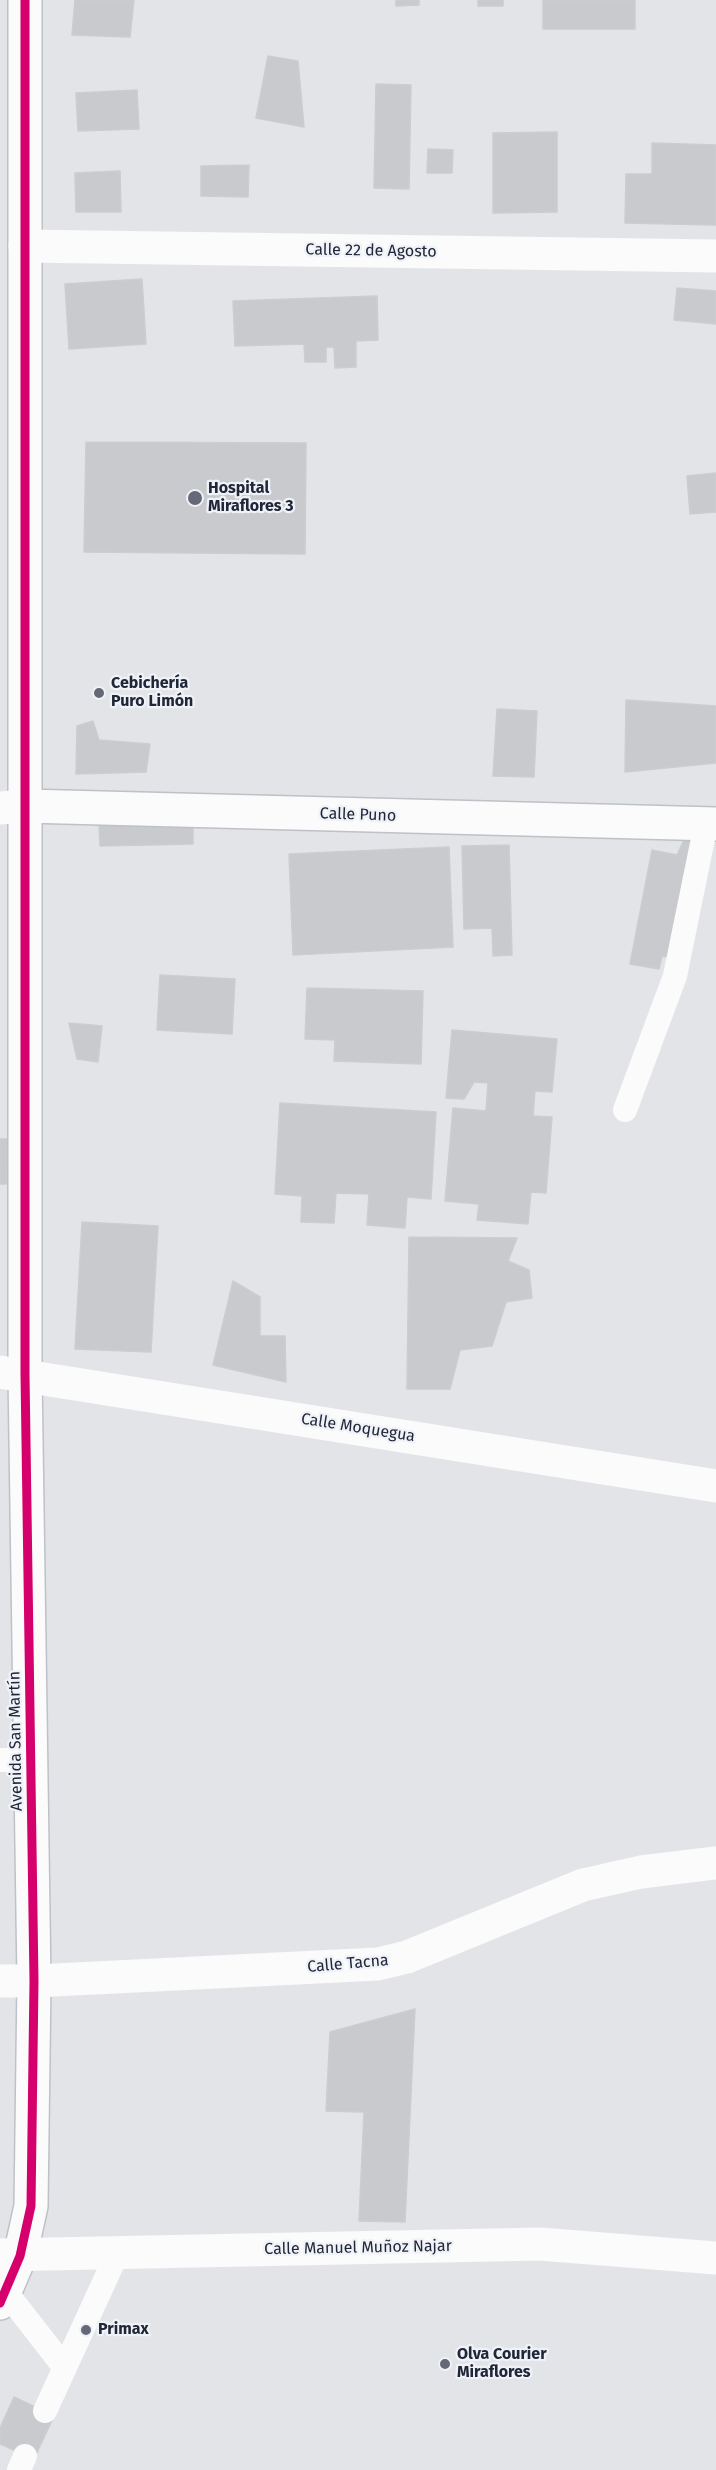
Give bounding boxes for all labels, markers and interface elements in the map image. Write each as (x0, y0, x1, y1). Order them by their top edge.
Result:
street label: Calle 22 de Agosto (305, 240, 437, 262)
place label: Hospital Miraflores 3 (208, 479, 294, 517)
marker: Hospital Miraflores 3 (186, 489, 204, 507)
place label: Cebichería Puro Limón (111, 674, 193, 712)
marker: Cebichería Puro Limón (92, 686, 106, 700)
street label: Calle Puno (319, 804, 397, 826)
street label: Calle Moquegua (300, 1410, 416, 1446)
street label: Avenida San Martín (5, 1671, 27, 1811)
street label: Calle Tacna (307, 1951, 389, 1977)
street label: Calle Manuel Muñoz Najar (264, 2237, 452, 2259)
place label: Primax (98, 2320, 149, 2340)
marker: Primax (79, 2323, 93, 2337)
place label: Olva Courier Miraflores (457, 2345, 547, 2383)
marker: Olva Courier Miraflores (438, 2357, 452, 2371)

